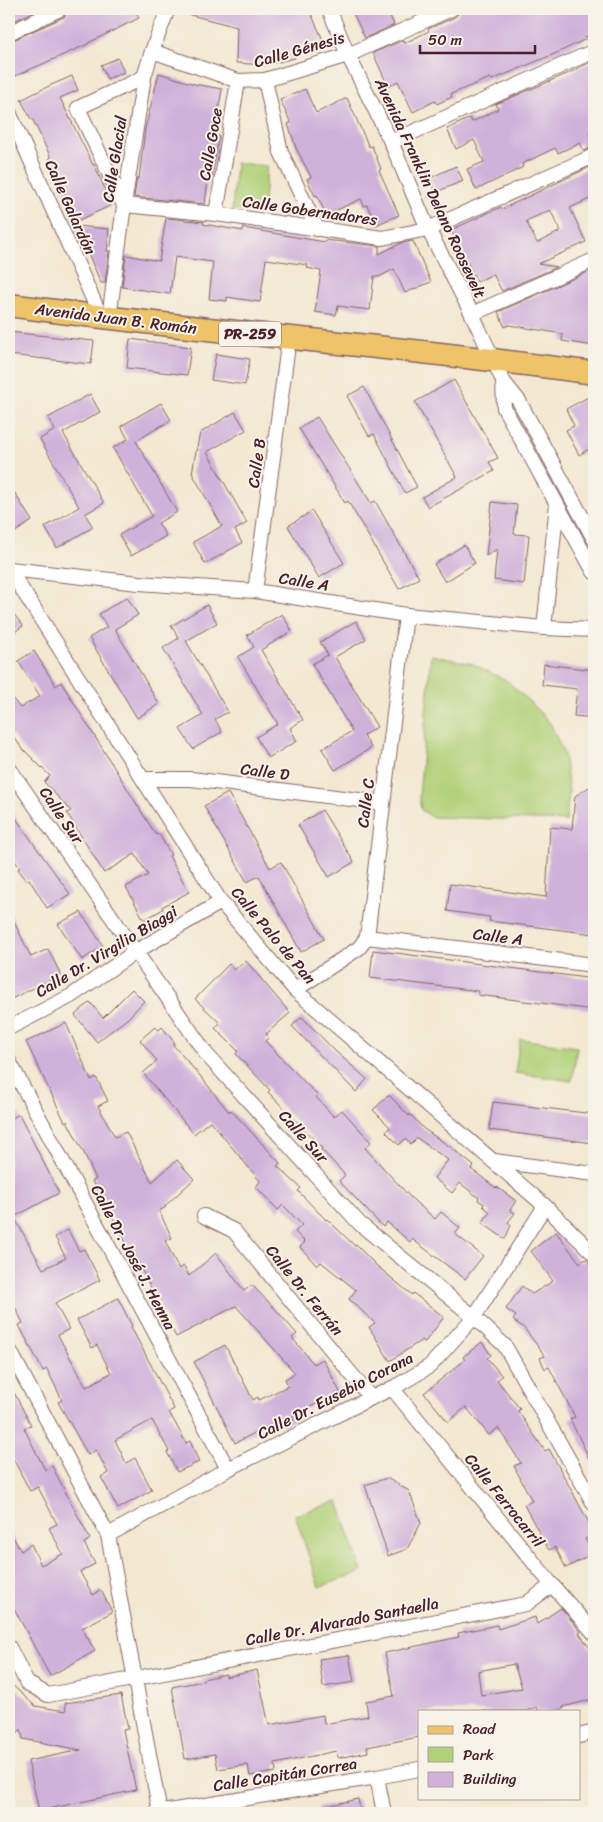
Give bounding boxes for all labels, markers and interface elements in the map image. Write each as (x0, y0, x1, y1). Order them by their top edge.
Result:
scale bar (420, 22, 536, 54)
street label: Calle Génesis (250, 23, 349, 76)
text: 50 m (428, 27, 463, 53)
street label: Avenida Franklin Delano Roosevelt (366, 72, 495, 303)
street label: Calle Goce (190, 105, 231, 183)
street label: Calle Glacial (93, 113, 136, 204)
street label: Calle Galardón (37, 155, 105, 260)
street label: Calle Gobernadores (241, 187, 380, 234)
street label: Avenida Juan B. Román (32, 294, 199, 343)
road number: PR-259 (219, 322, 281, 346)
street label: Calle B (239, 436, 274, 490)
street label: Calle A (277, 563, 331, 600)
street label: Calle D (239, 754, 291, 789)
street label: Calle C (348, 777, 383, 829)
street label: Calle Sur (31, 780, 92, 851)
street label: Calle Palo de Pan (224, 880, 324, 991)
street label: Calle Dr. Virgilio Biaggi (29, 897, 184, 1006)
street label: Calle A (471, 919, 525, 954)
street label: Calle Sur (271, 1103, 337, 1171)
street label: Calle Dr. José J. Henna (83, 1179, 185, 1336)
street label: Calle Dr. Ferrán (258, 1238, 351, 1343)
street label: Calle Dr. Eusebio Corana (252, 1343, 419, 1447)
street label: Calle Ferrocarril (457, 1446, 552, 1555)
street label: Calle Dr. Alvarado Santaella (243, 1589, 441, 1654)
legend (418, 1710, 580, 1800)
text: Road (463, 1716, 496, 1742)
text: Park (463, 1742, 494, 1768)
street label: Calle Capitán Correa (211, 1749, 359, 1800)
text: Building (463, 1766, 517, 1792)

